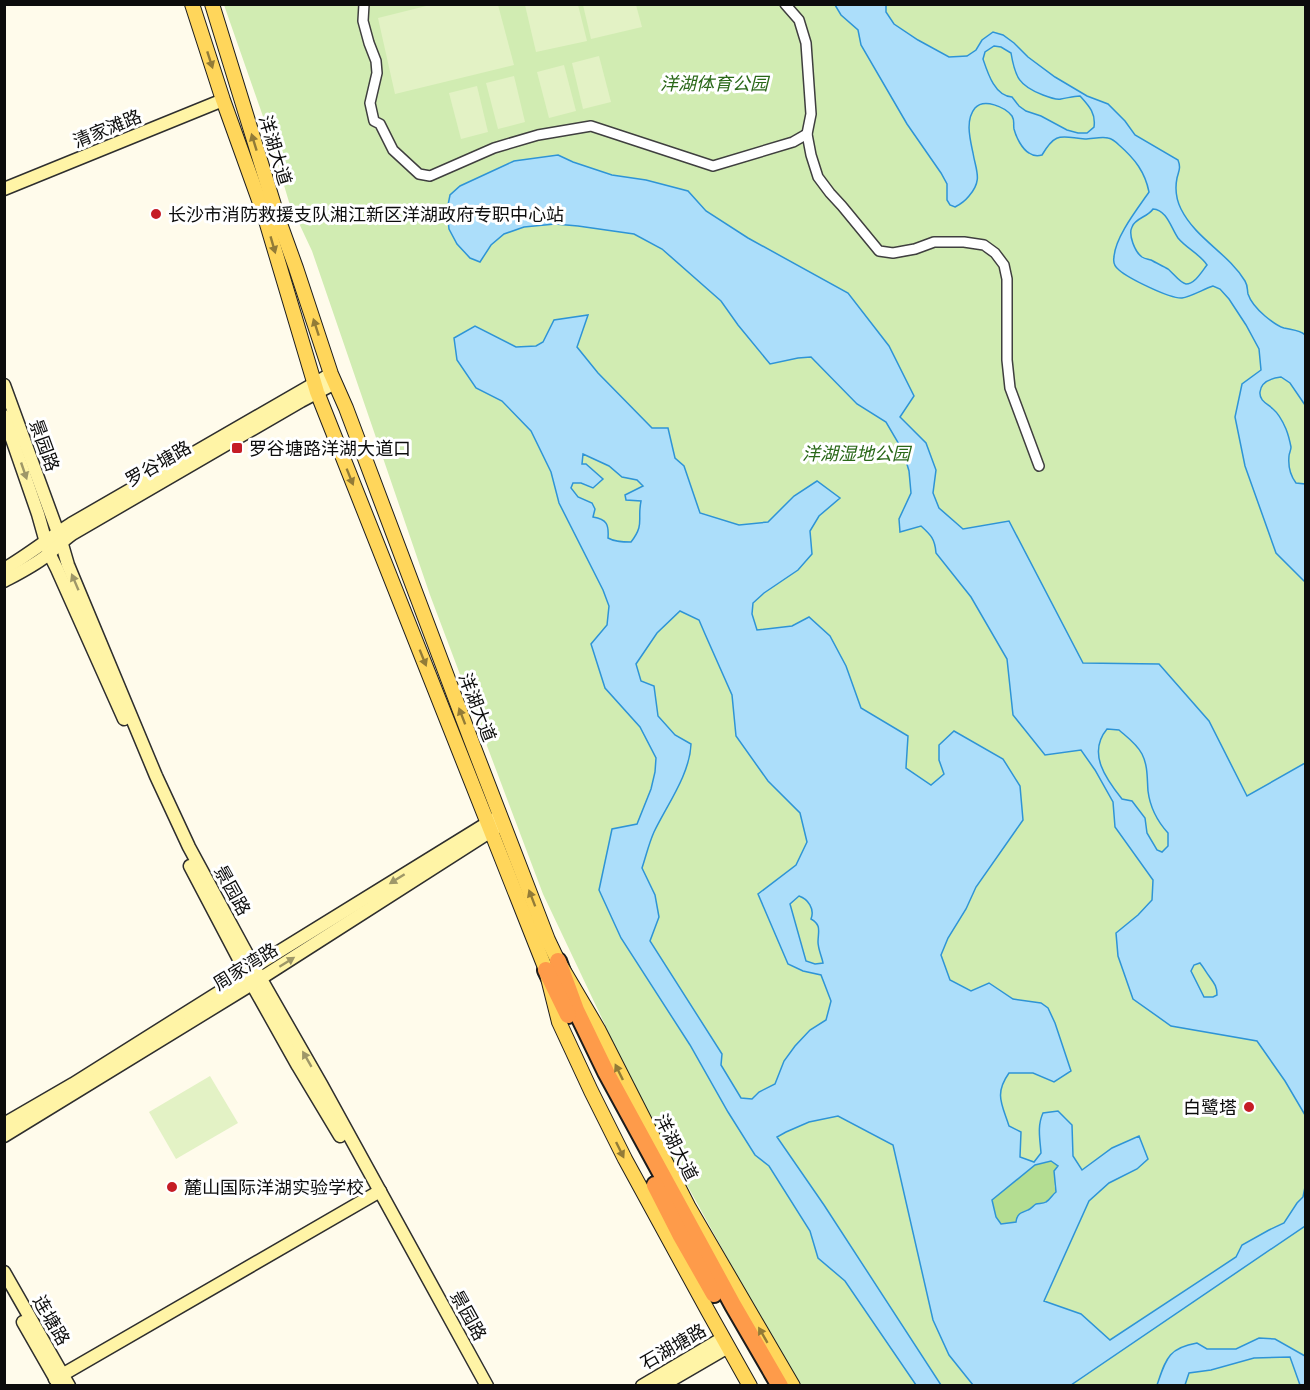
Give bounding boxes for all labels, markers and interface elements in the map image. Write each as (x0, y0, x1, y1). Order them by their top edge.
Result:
one-way arrow (206, 51, 215, 69)
park label: 洋湖体育公园 (660, 71, 771, 95)
street label: 清家滩路 (69, 103, 145, 153)
street label: 洋湖大道 (254, 112, 298, 188)
one-way arrow (249, 133, 259, 151)
place label: 长沙市消防救援支队湘江新区洋湖政府专职中心站 (168, 202, 564, 226)
marker: 长沙市消防救援支队湘江新区洋湖政府专职中心站 (149, 207, 163, 221)
one-way arrow (269, 236, 278, 254)
one-way arrow (310, 318, 320, 336)
street label: 景园路 (24, 416, 66, 474)
street label: 罗谷塘路 (121, 435, 195, 491)
place label: 罗谷塘路洋湖大道口 (249, 436, 411, 460)
marker: 罗谷塘路洋湖大道口 (230, 441, 244, 455)
park label: 洋湖湿地公园 (802, 441, 913, 465)
one-way arrow (19, 462, 29, 480)
one-way arrow (346, 468, 355, 486)
one-way arrow (69, 573, 79, 591)
one-way arrow (419, 649, 428, 667)
street label: 洋湖大道 (454, 669, 502, 745)
one-way arrow (456, 707, 466, 725)
street label: 景园路 (209, 861, 257, 919)
one-way arrow (389, 873, 405, 884)
one-way arrow (527, 889, 537, 907)
street label: 周家湾路 (208, 937, 282, 995)
one-way arrow (278, 956, 295, 967)
one-way arrow (301, 1051, 312, 1067)
one-way arrow (615, 1063, 625, 1081)
place label: 白鹭塔 (1183, 1095, 1237, 1119)
marker: 白鹭塔 (1242, 1100, 1256, 1114)
street label: 洋湖大道 (650, 1109, 704, 1185)
one-way arrow (615, 1141, 625, 1159)
place label: 麓山国际洋湖实验学校 (184, 1175, 364, 1199)
marker: 麓山国际洋湖实验学校 (165, 1180, 179, 1194)
street label: 景园路 (445, 1286, 493, 1344)
street label: 连塘路 (28, 1291, 76, 1349)
street label: 石湖塘路 (636, 1318, 710, 1374)
one-way arrow (758, 1327, 769, 1343)

